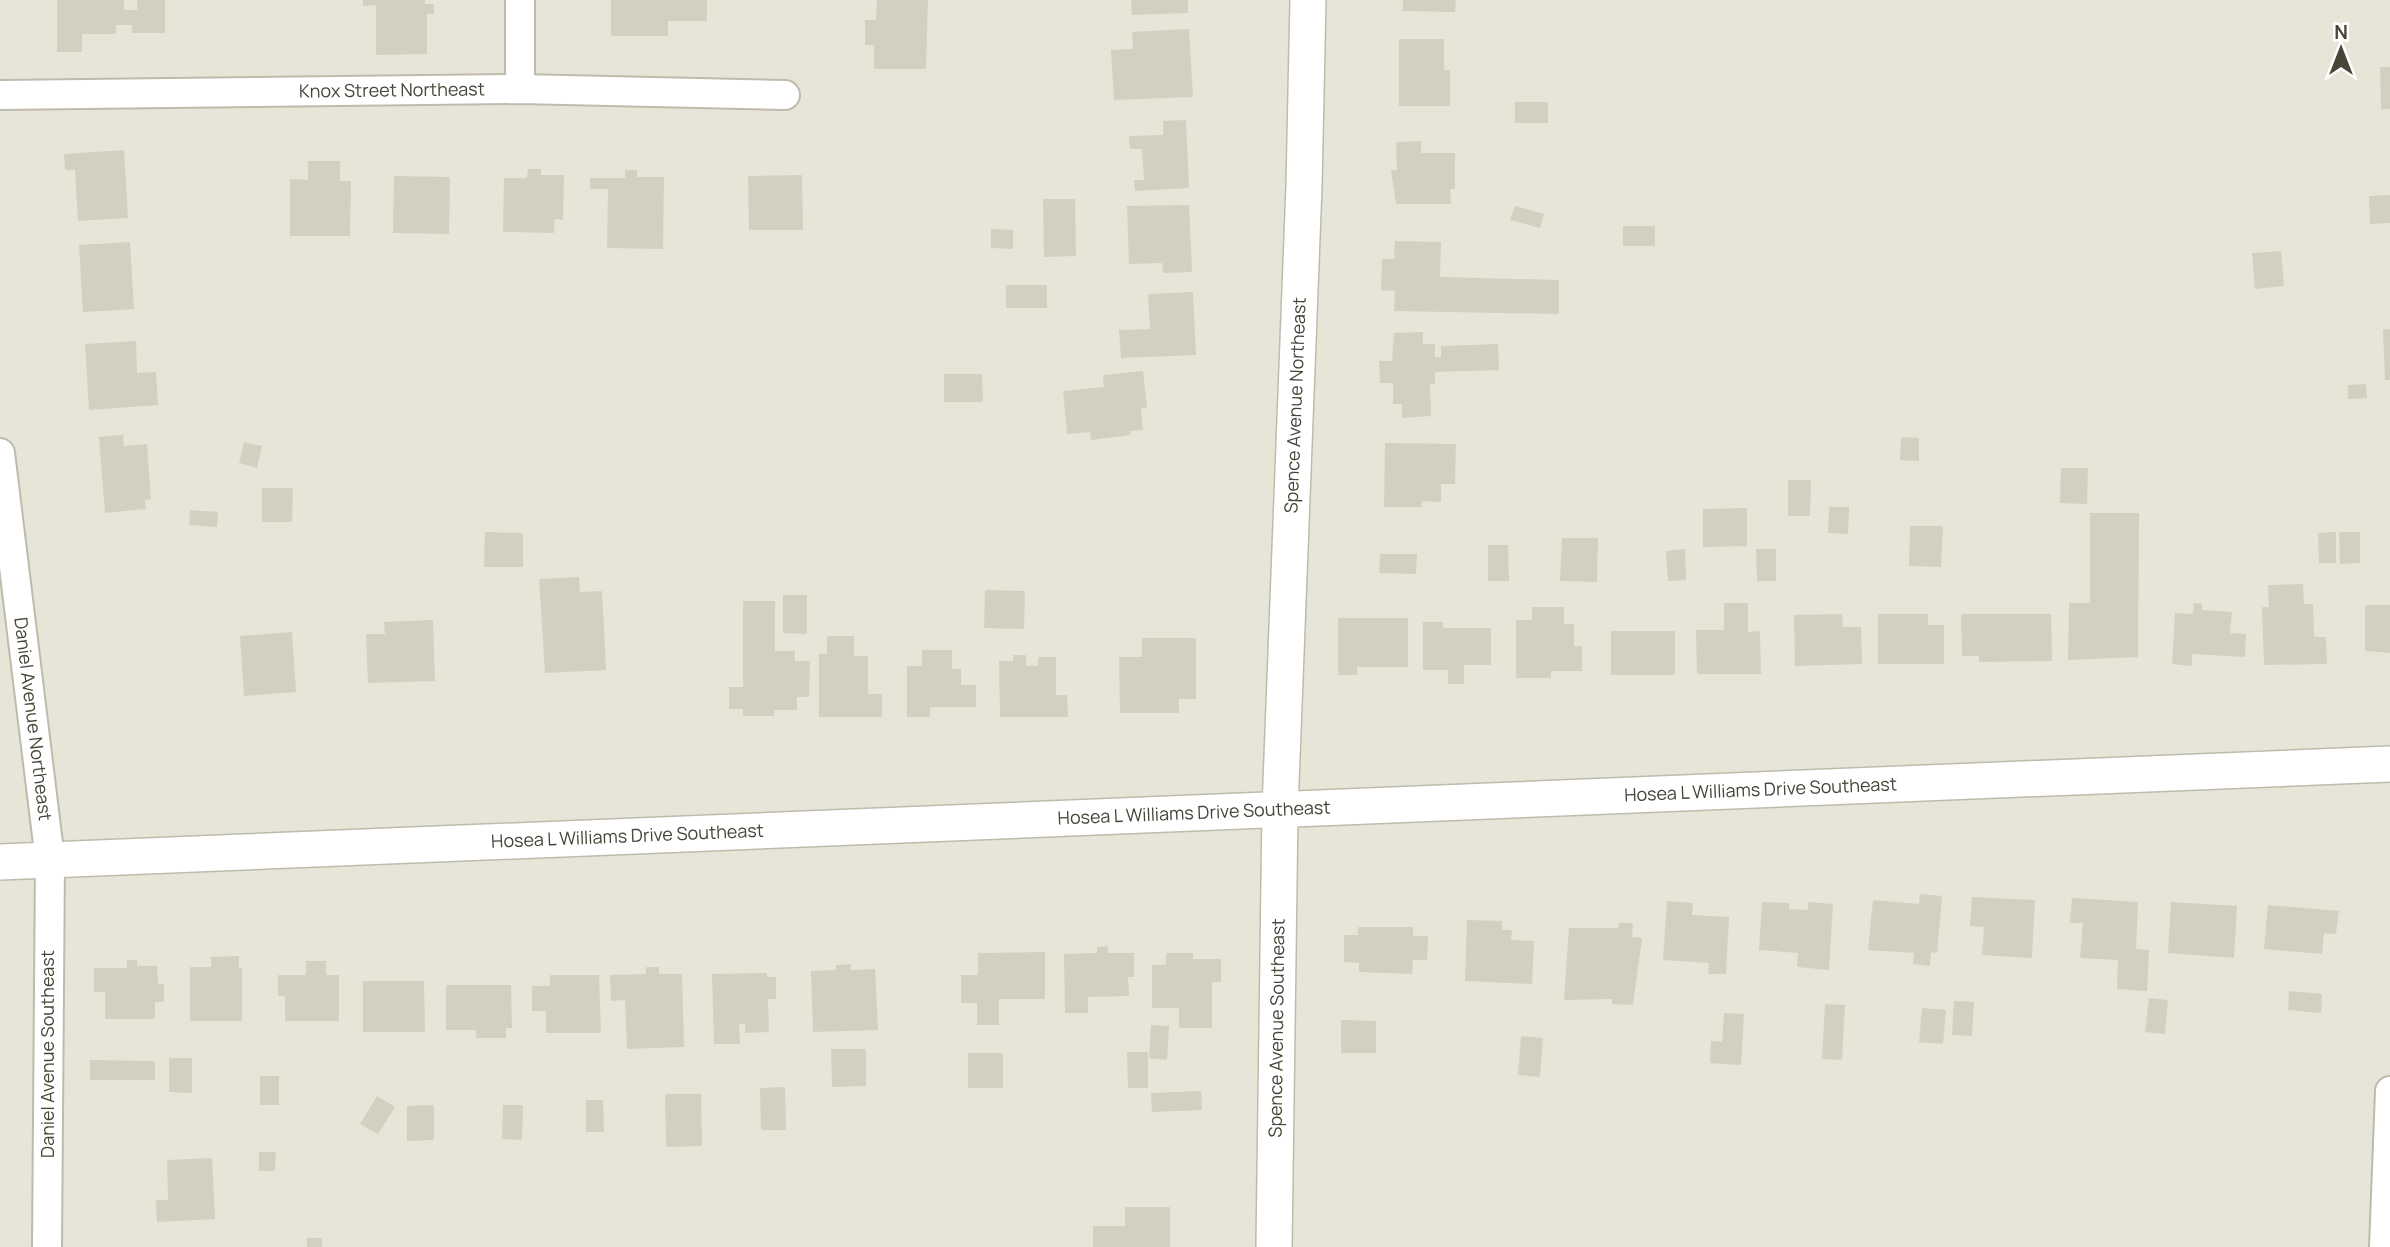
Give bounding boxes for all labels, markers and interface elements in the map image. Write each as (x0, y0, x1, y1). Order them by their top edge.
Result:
north arrow (2306, 14, 2376, 84)
text: N (2334, 19, 2348, 45)
street label: Knox Street Northeast (299, 76, 485, 103)
street label: Spence Avenue Northeast (1278, 297, 1311, 514)
street label: Daniel Avenue Northeast (9, 616, 58, 822)
street label: Hosea L Williams Drive Southeast (1624, 771, 1897, 806)
street label: Hosea L Williams Drive Southeast (1057, 794, 1331, 830)
street label: Hosea L Williams Drive Southeast (491, 818, 764, 853)
street label: Spence Avenue Southeast (1262, 918, 1290, 1138)
street label: Daniel Avenue Southeast (35, 950, 59, 1158)

